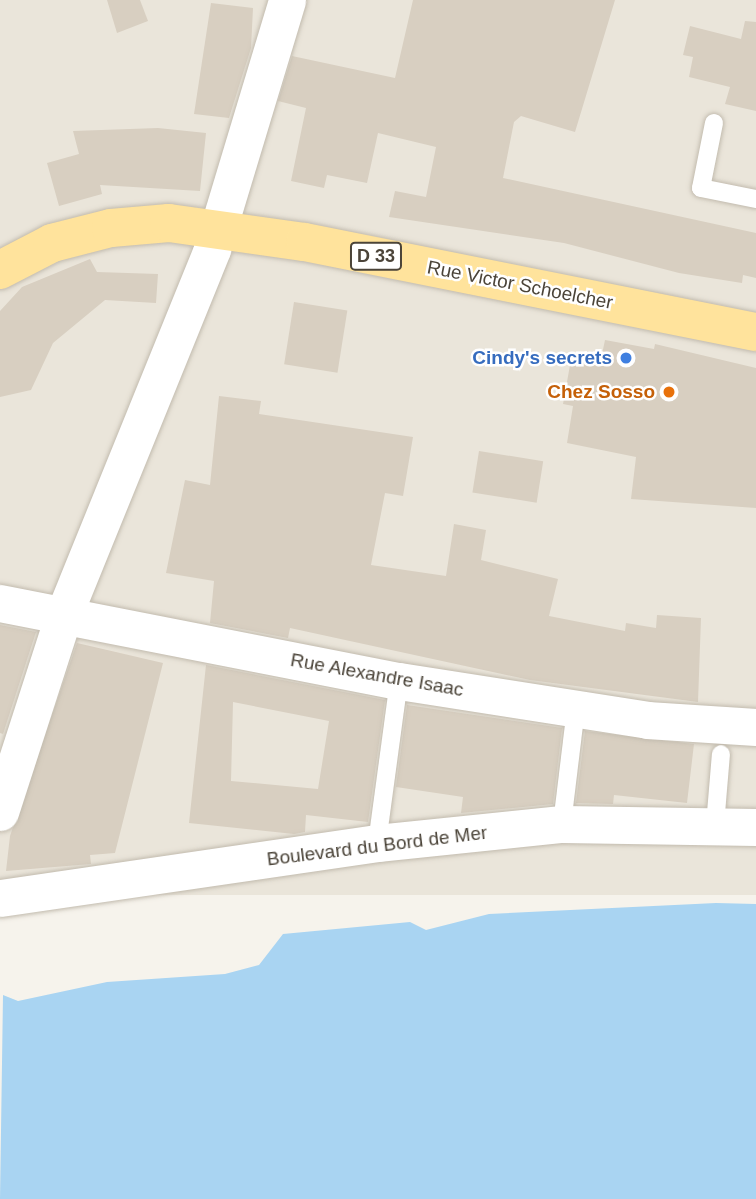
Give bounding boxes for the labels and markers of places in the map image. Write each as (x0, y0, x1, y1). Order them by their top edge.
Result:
place label: Cindy's secrets (472, 347, 612, 369)
marker: Cindy's secrets (618, 350, 634, 366)
place label: Chez Sosso (547, 381, 655, 403)
marker: Chez Sosso (661, 384, 677, 400)

